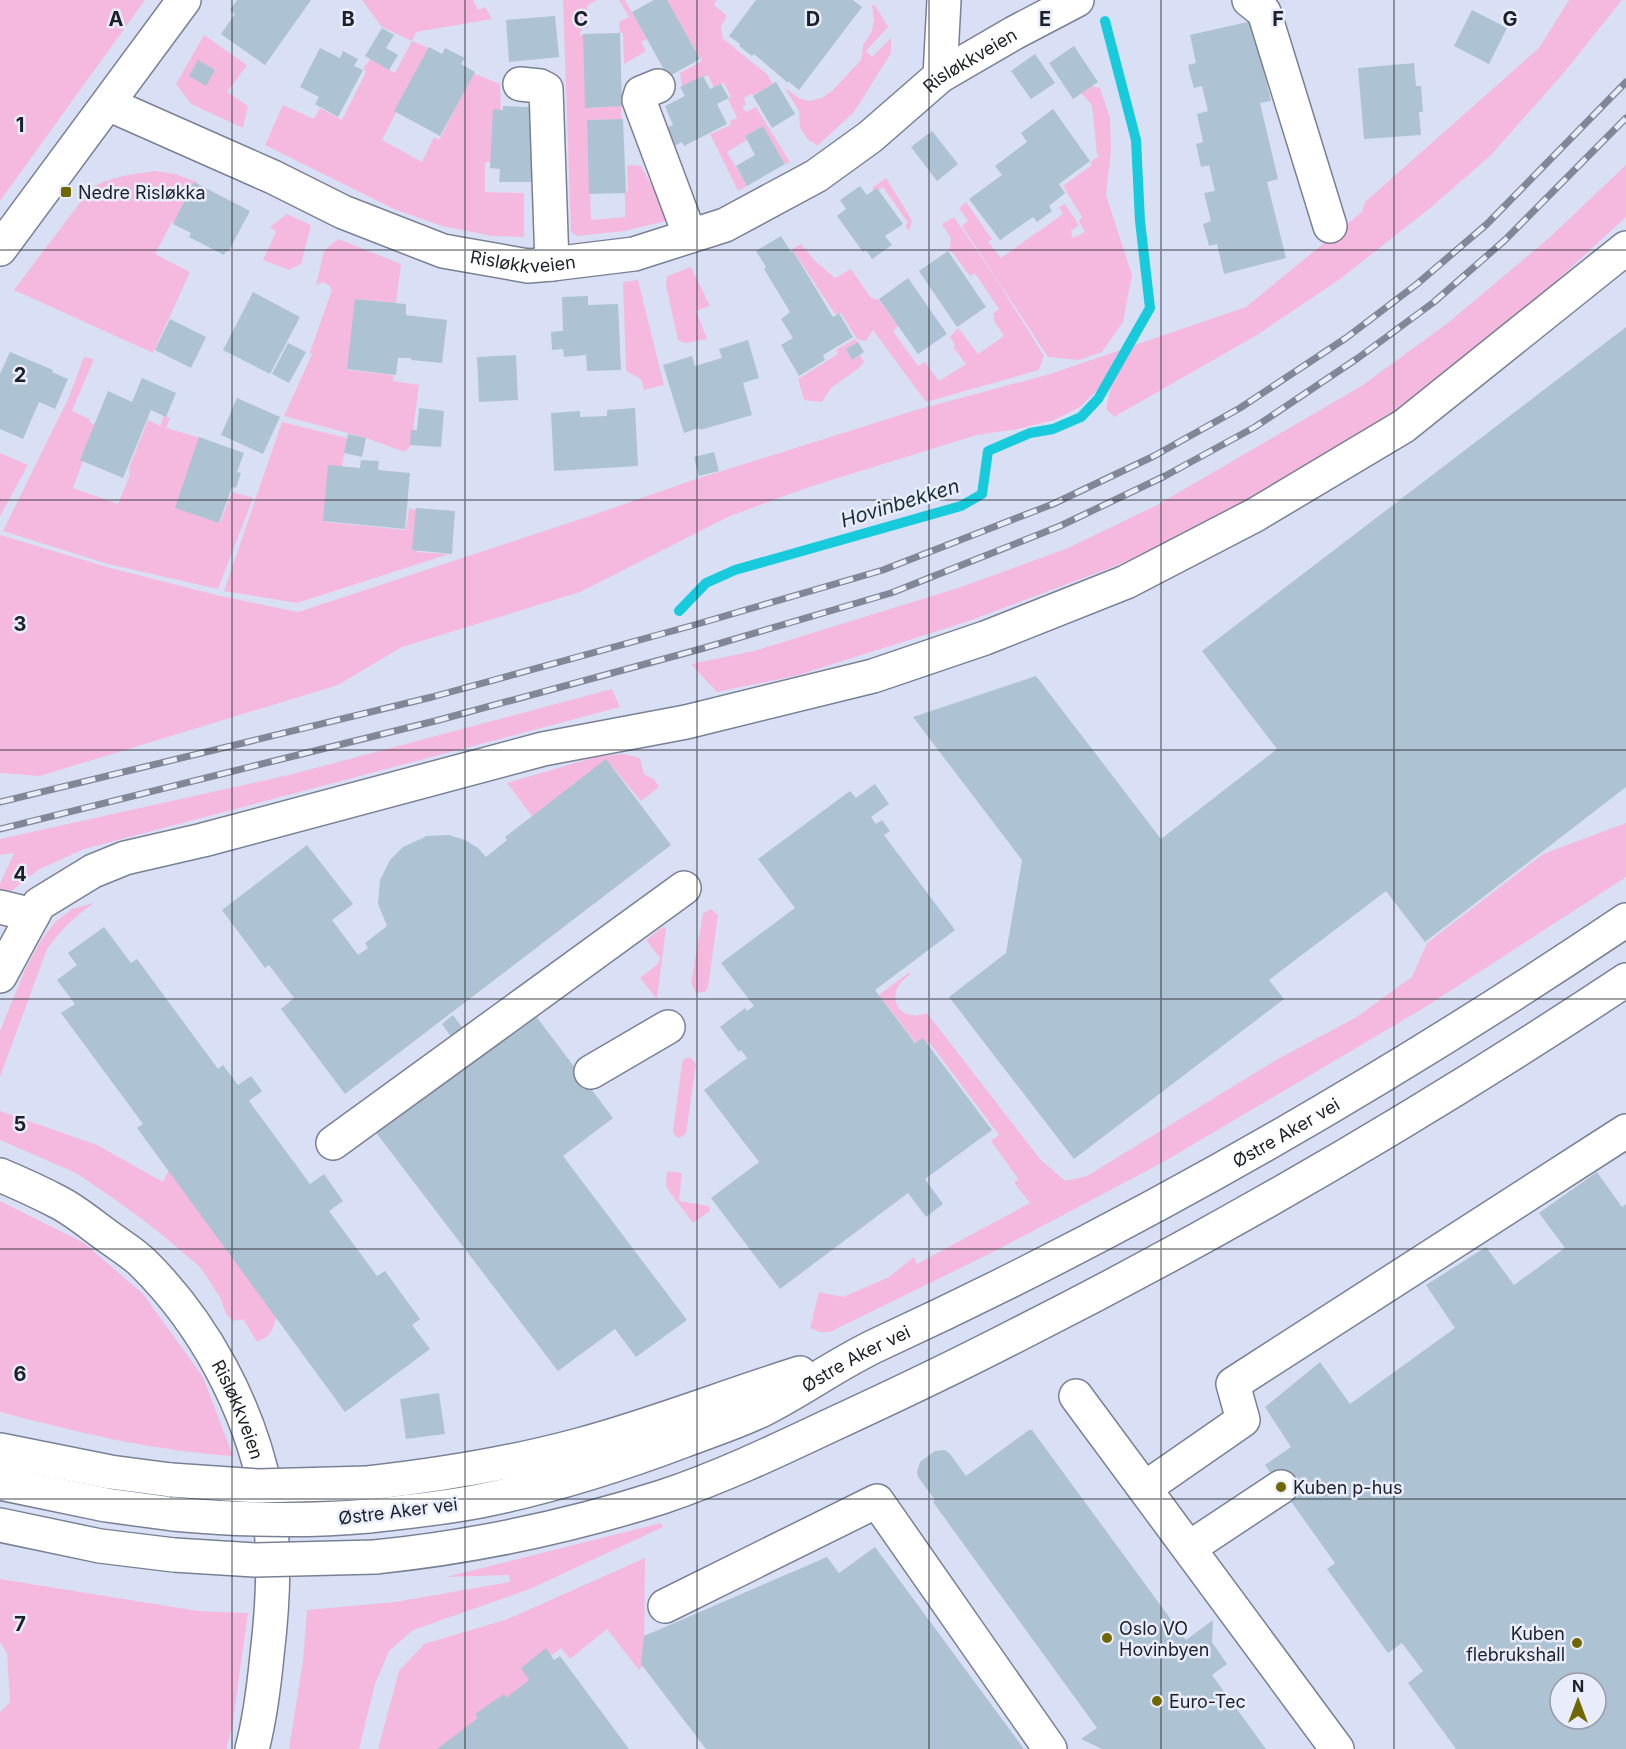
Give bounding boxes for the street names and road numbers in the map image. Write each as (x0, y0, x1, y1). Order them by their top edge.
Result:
street label: Risløkkveien (918, 23, 1020, 97)
street label: Risløkkveien (469, 246, 577, 277)
street label: Østre Aker vei (1229, 1093, 1343, 1171)
street label: Østre Aker vei (798, 1321, 913, 1396)
street label: Risløkkveien (208, 1356, 268, 1462)
street label: Østre Aker vei (337, 1493, 459, 1529)

